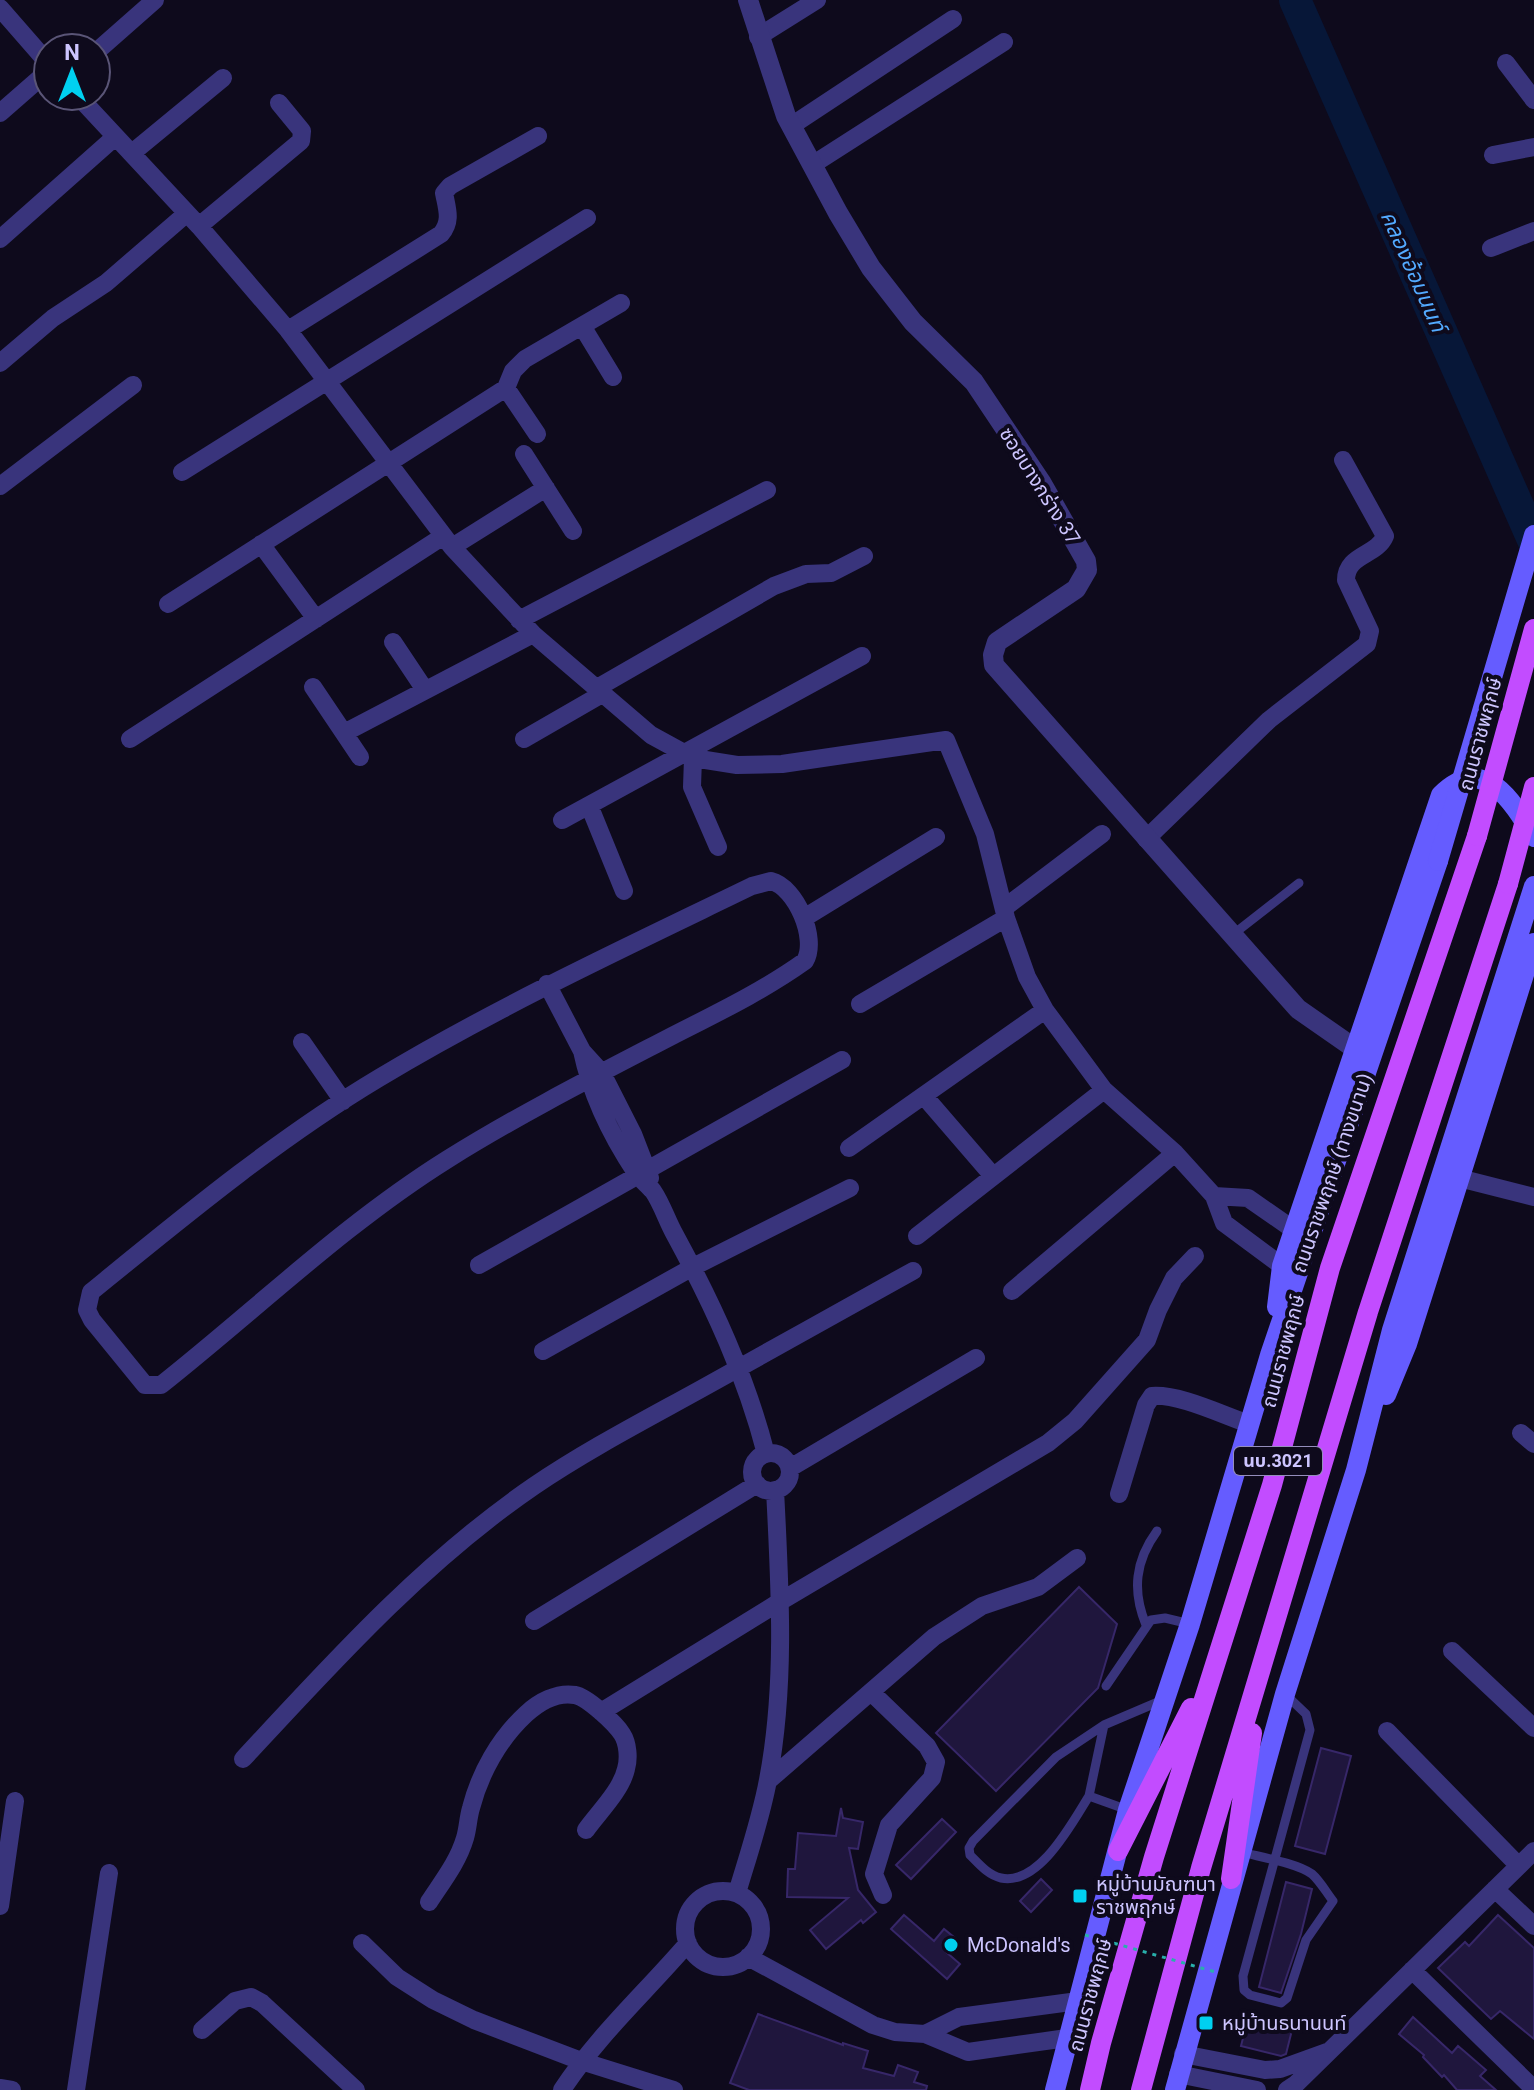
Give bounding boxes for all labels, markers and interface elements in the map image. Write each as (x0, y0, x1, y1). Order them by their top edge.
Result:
north arrow (32, 32, 112, 112)
text: N (64, 40, 80, 65)
water label: คลองอ้อมนนท์ (1376, 207, 1453, 339)
street label: ซอยบางกร่าง 37 (994, 423, 1086, 549)
street label: ถนนราชพฤกษ์ (1453, 675, 1507, 793)
street label: ถนนราชพฤกษ์ (ทางขนาน) (1287, 1070, 1377, 1276)
street label: ถนนราชพฤกษ์ (1256, 1292, 1310, 1410)
road number: นบ.3021 (1234, 1447, 1322, 1475)
place label: หมู่บ้านมัณฑนา ราชพฤกษ์ (1096, 1872, 1216, 1919)
marker: หมู่บ้านมัณฑนา ราชพฤกษ์ (1071, 1887, 1089, 1905)
place label: McDonald's (967, 1933, 1071, 1957)
marker: McDonald's (942, 1936, 960, 1954)
street label: ถนนราชพฤกษ์ (1063, 1936, 1117, 2054)
place label: หมู่บ้านธนานนท์ (1222, 2011, 1346, 2036)
marker: หมู่บ้านธนานนท์ (1197, 2014, 1215, 2032)

